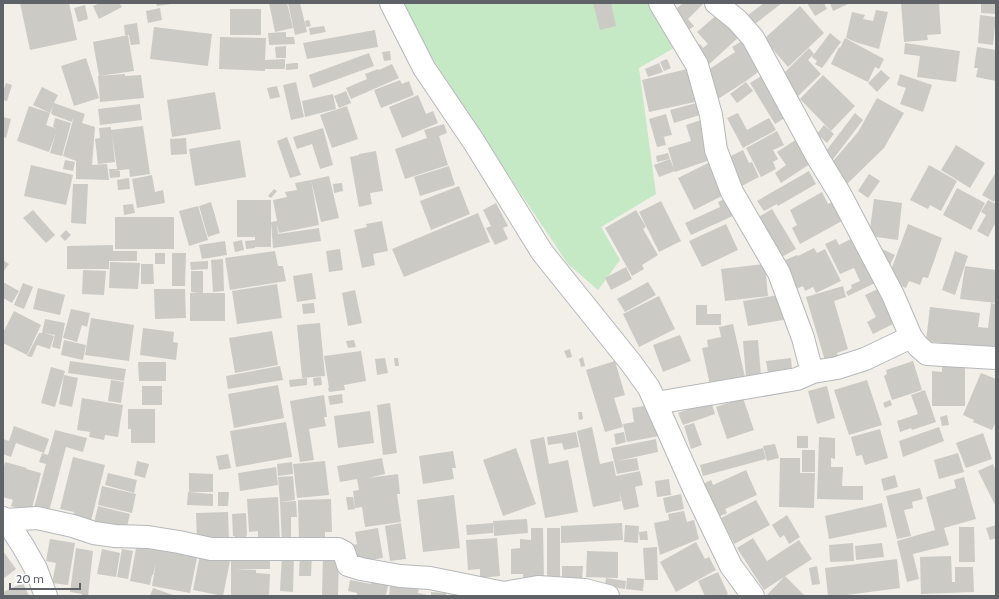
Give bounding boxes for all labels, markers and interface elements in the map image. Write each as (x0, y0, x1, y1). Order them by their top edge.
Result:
scale bar (10, 565, 80, 591)
text: 20 m (16, 571, 44, 586)

